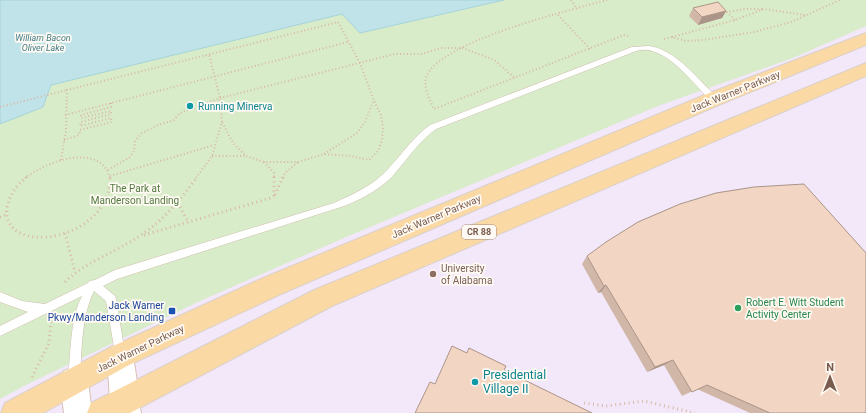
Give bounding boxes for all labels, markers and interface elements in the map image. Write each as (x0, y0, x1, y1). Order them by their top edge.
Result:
water label: William Bacon Oliver Lake (15, 33, 71, 53)
street label: Jack Warner Parkway (689, 68, 782, 114)
marker: Running Minerva (185, 101, 195, 111)
place label: Running Minerva (198, 101, 272, 112)
park label: The Park at Manderson Landing (91, 183, 179, 206)
street label: Jack Warner Parkway (390, 193, 483, 240)
road number: CR 88 (462, 225, 496, 239)
place label: University of Alabama (441, 263, 492, 286)
marker: University of Alabama (428, 269, 438, 279)
place label: Robert E. Witt Student Activity Center (746, 297, 844, 320)
place label: Jack Warner Pkwy/Manderson Landing (48, 300, 165, 323)
marker: Robert E. Witt Student Activity Center (733, 303, 743, 313)
marker: Jack Warner Pkwy/Manderson Landing (167, 306, 177, 316)
street label: Jack Warner Parkway (95, 322, 186, 374)
north arrow (810, 357, 850, 397)
text: N (826, 361, 834, 374)
place label: Presidential Village II (483, 368, 546, 396)
marker: Presidential Village II (470, 377, 480, 387)

